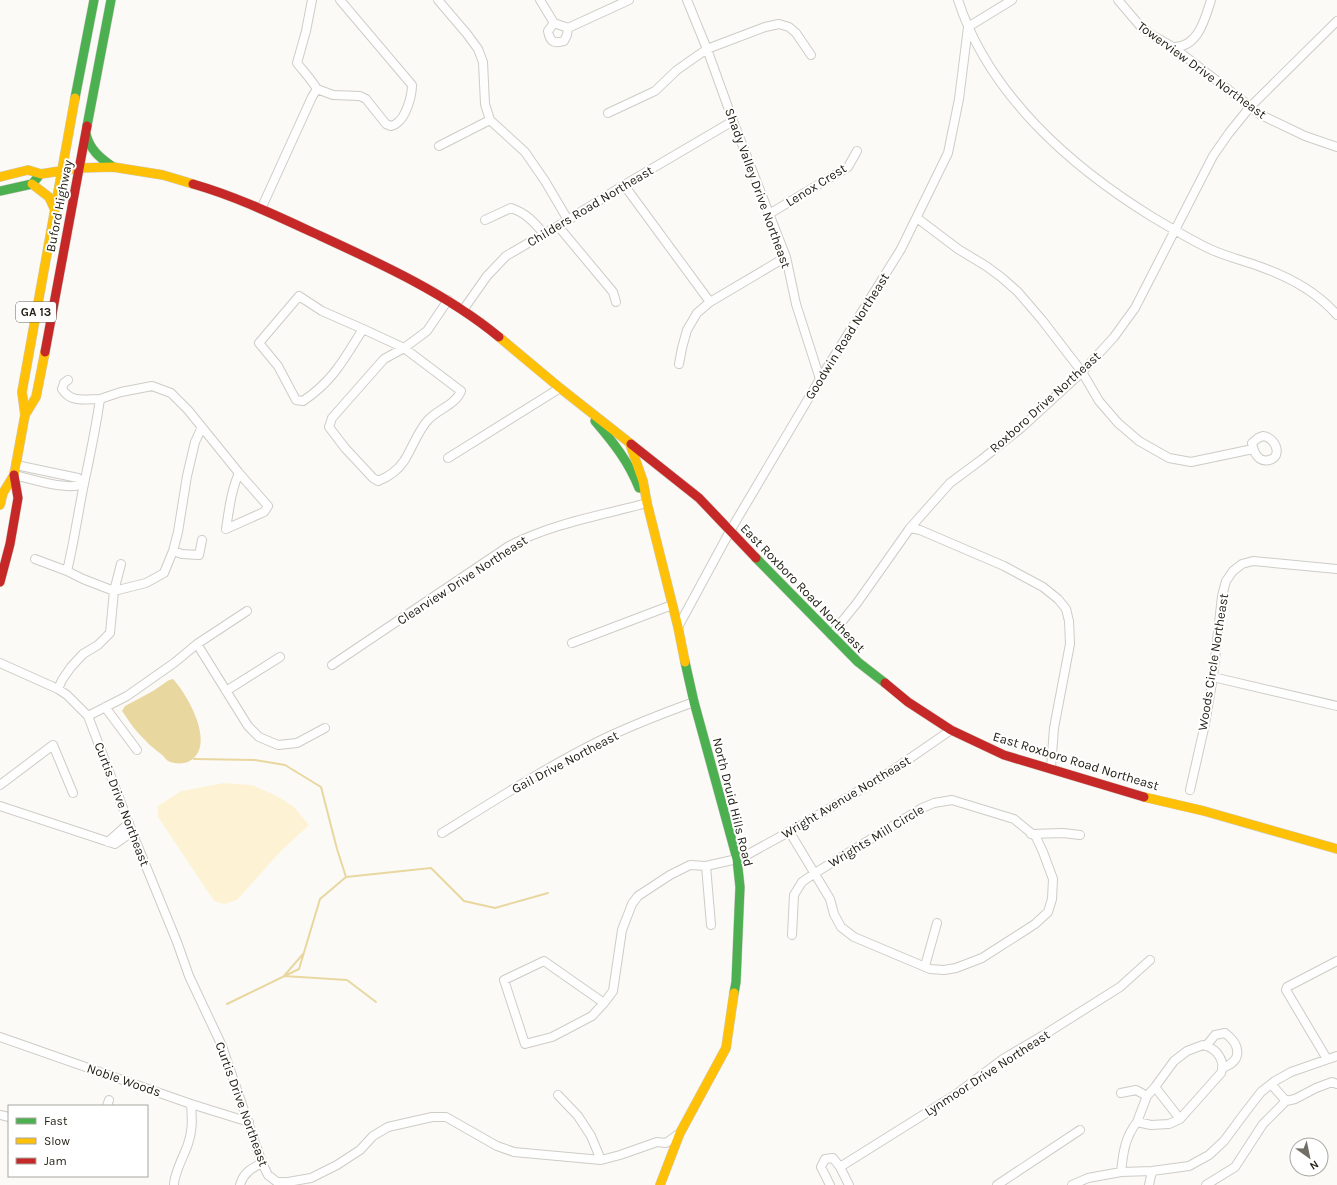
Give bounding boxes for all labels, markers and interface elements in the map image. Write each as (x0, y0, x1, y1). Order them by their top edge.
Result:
street label: Towerview Drive Northeast (1135, 18, 1269, 122)
street label: Shady Valley Drive Northeast (722, 106, 794, 270)
street label: Buford Highway (43, 159, 75, 253)
street label: Lenox Crest (783, 160, 849, 210)
street label: Childers Road Northeast (524, 162, 656, 250)
street label: Goodwin Road Northeast (802, 270, 892, 402)
road number: GA 13 (16, 302, 56, 322)
street label: Roxboro Drive Northeast (987, 348, 1104, 456)
street label: East Roxboro Road Northeast (738, 521, 868, 655)
street label: Clearview Drive Northeast (394, 532, 530, 628)
street label: Woods Circle Northeast (1195, 592, 1231, 732)
street label: Gail Drive Northeast (509, 727, 621, 796)
street label: East Roxboro Road Northeast (991, 729, 1161, 793)
street label: North Druid Hills Road (710, 736, 756, 868)
street label: Curtis Drive Northeast (91, 740, 153, 868)
street label: Wright Avenue Northeast (779, 752, 913, 841)
street label: Wrights Mill Circle (826, 801, 927, 870)
street label: Lynmoor Drive Northeast (922, 1027, 1052, 1119)
street label: Curtis Drive Northeast (212, 1040, 272, 1169)
street label: Noble Woods (85, 1060, 163, 1100)
legend (8, 1105, 148, 1177)
text: Fast (44, 1114, 68, 1128)
text: Slow (44, 1134, 70, 1148)
north arrow (1289, 1137, 1329, 1177)
text: Jam (44, 1154, 67, 1168)
text: N (1307, 1157, 1321, 1173)

